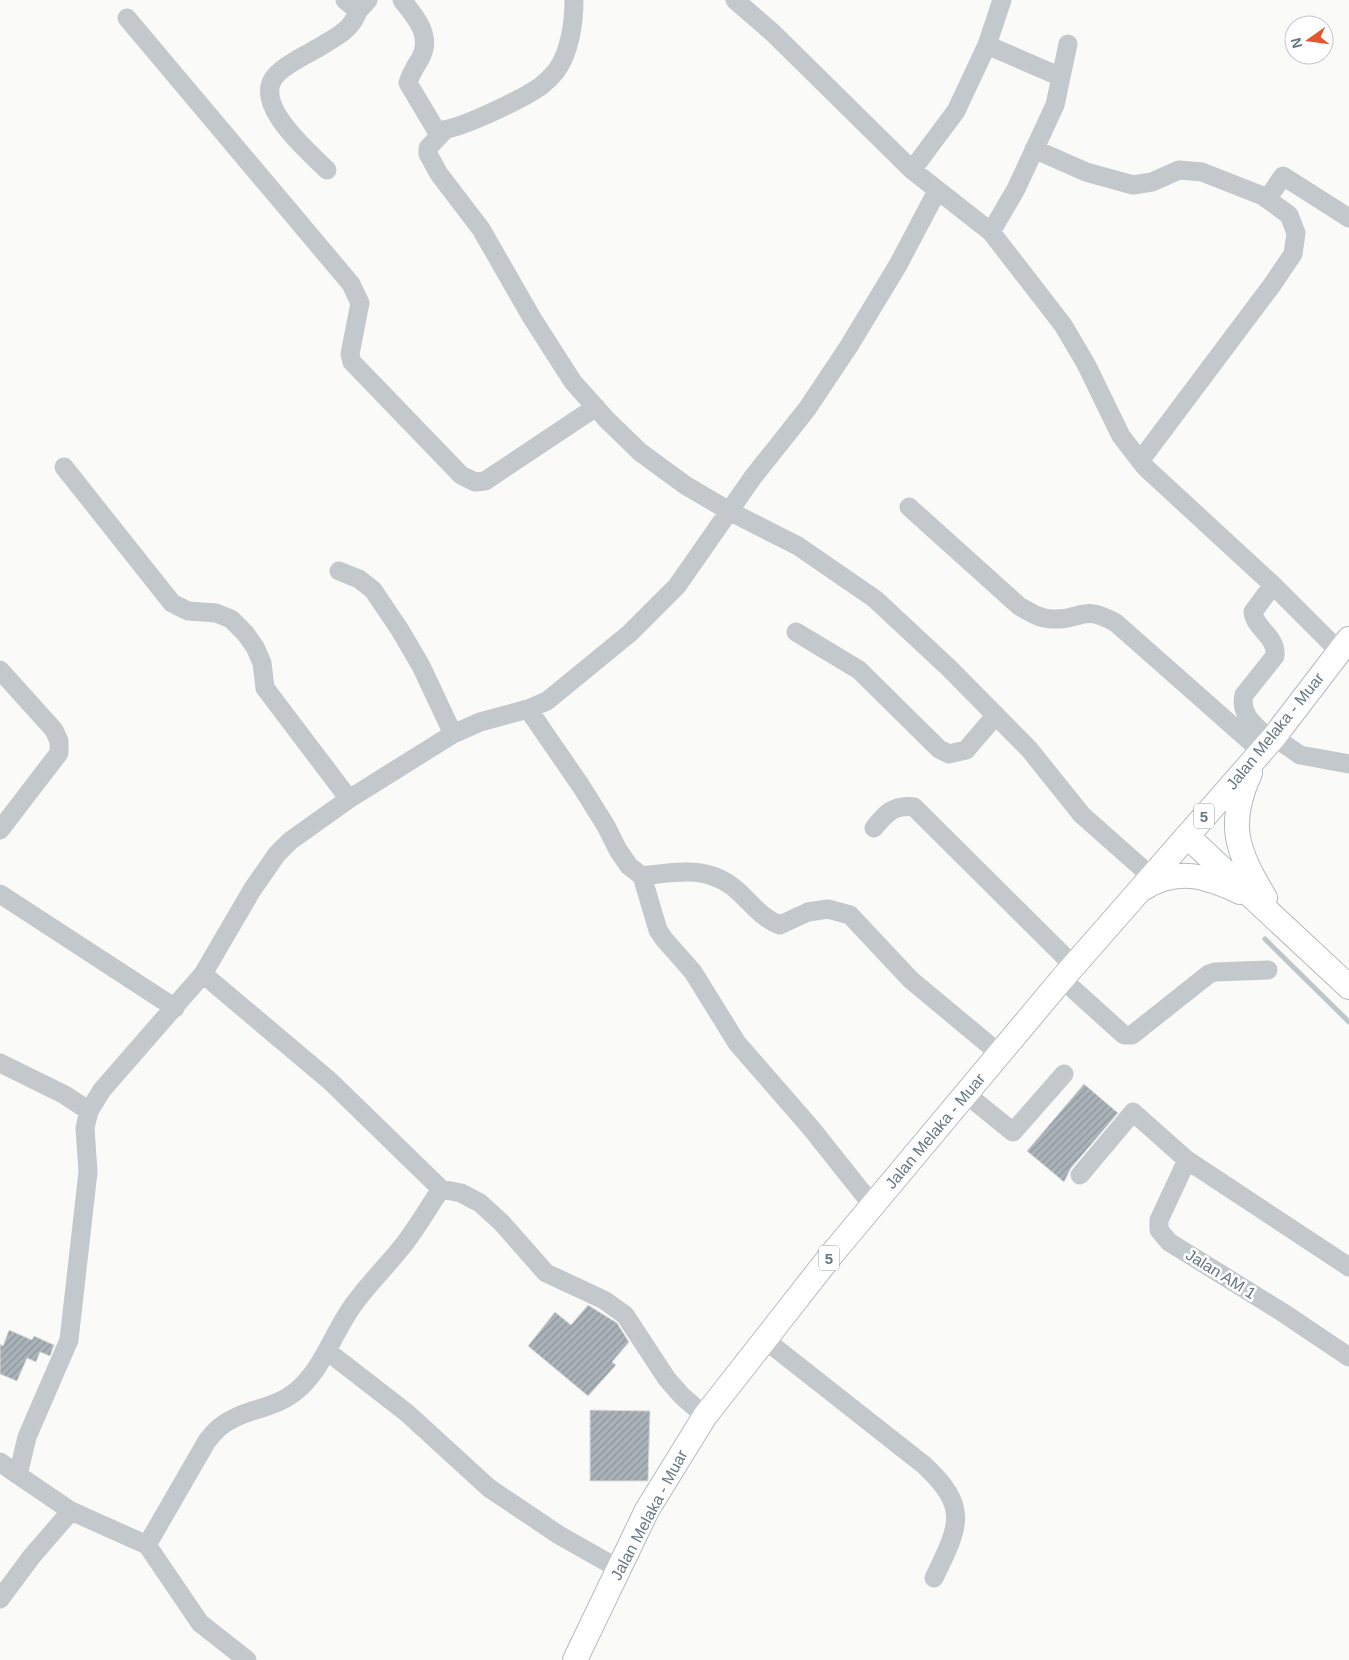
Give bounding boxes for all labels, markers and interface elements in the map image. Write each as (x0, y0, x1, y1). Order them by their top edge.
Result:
north arrow (1284, 15, 1334, 65)
text: N (1287, 36, 1305, 50)
street label: Jalan Melaka - Muar (1223, 669, 1328, 793)
road number: 5 (1194, 804, 1214, 828)
street label: Jalan Melaka - Muar (882, 1070, 989, 1192)
road number: 5 (819, 1246, 839, 1270)
street label: Jalan AM 1 (1183, 1246, 1259, 1302)
street label: Jalan Melaka - Muar (607, 1446, 691, 1583)

